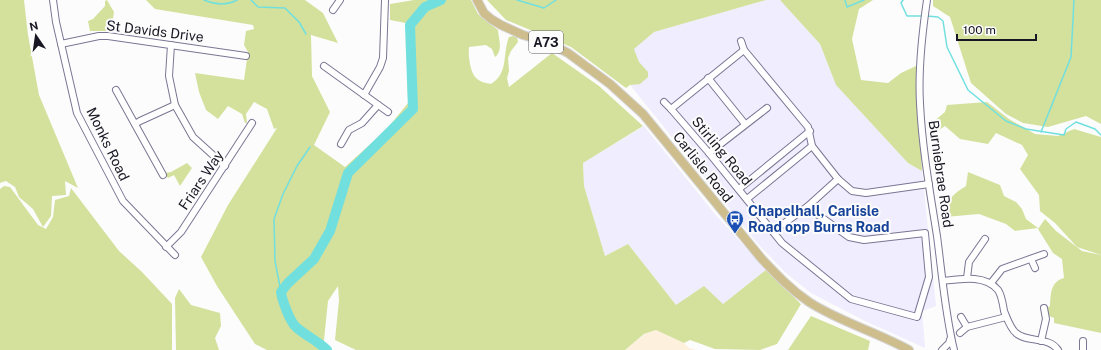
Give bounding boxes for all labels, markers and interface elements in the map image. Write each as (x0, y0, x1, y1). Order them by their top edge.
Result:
north arrow (16, 16, 56, 56)
scale bar (957, 16, 1036, 42)
street label: St Davids Drive (105, 17, 205, 45)
text: N (28, 19, 39, 33)
text: 100 m (963, 23, 996, 37)
road number: A73 (529, 31, 563, 53)
street label: Monks Road (83, 105, 133, 183)
street label: Stirling Road (689, 113, 755, 189)
street label: Burniebrae Road (926, 119, 956, 229)
street label: Carlisle Road (670, 129, 736, 205)
street label: Friars Way (175, 147, 227, 213)
place label: Chapelhall, Carlisle Road opp Burns Road (748, 203, 890, 235)
bus stop icon: Chapelhall, Carlisle Road opp Burns Road (725, 209, 745, 234)

